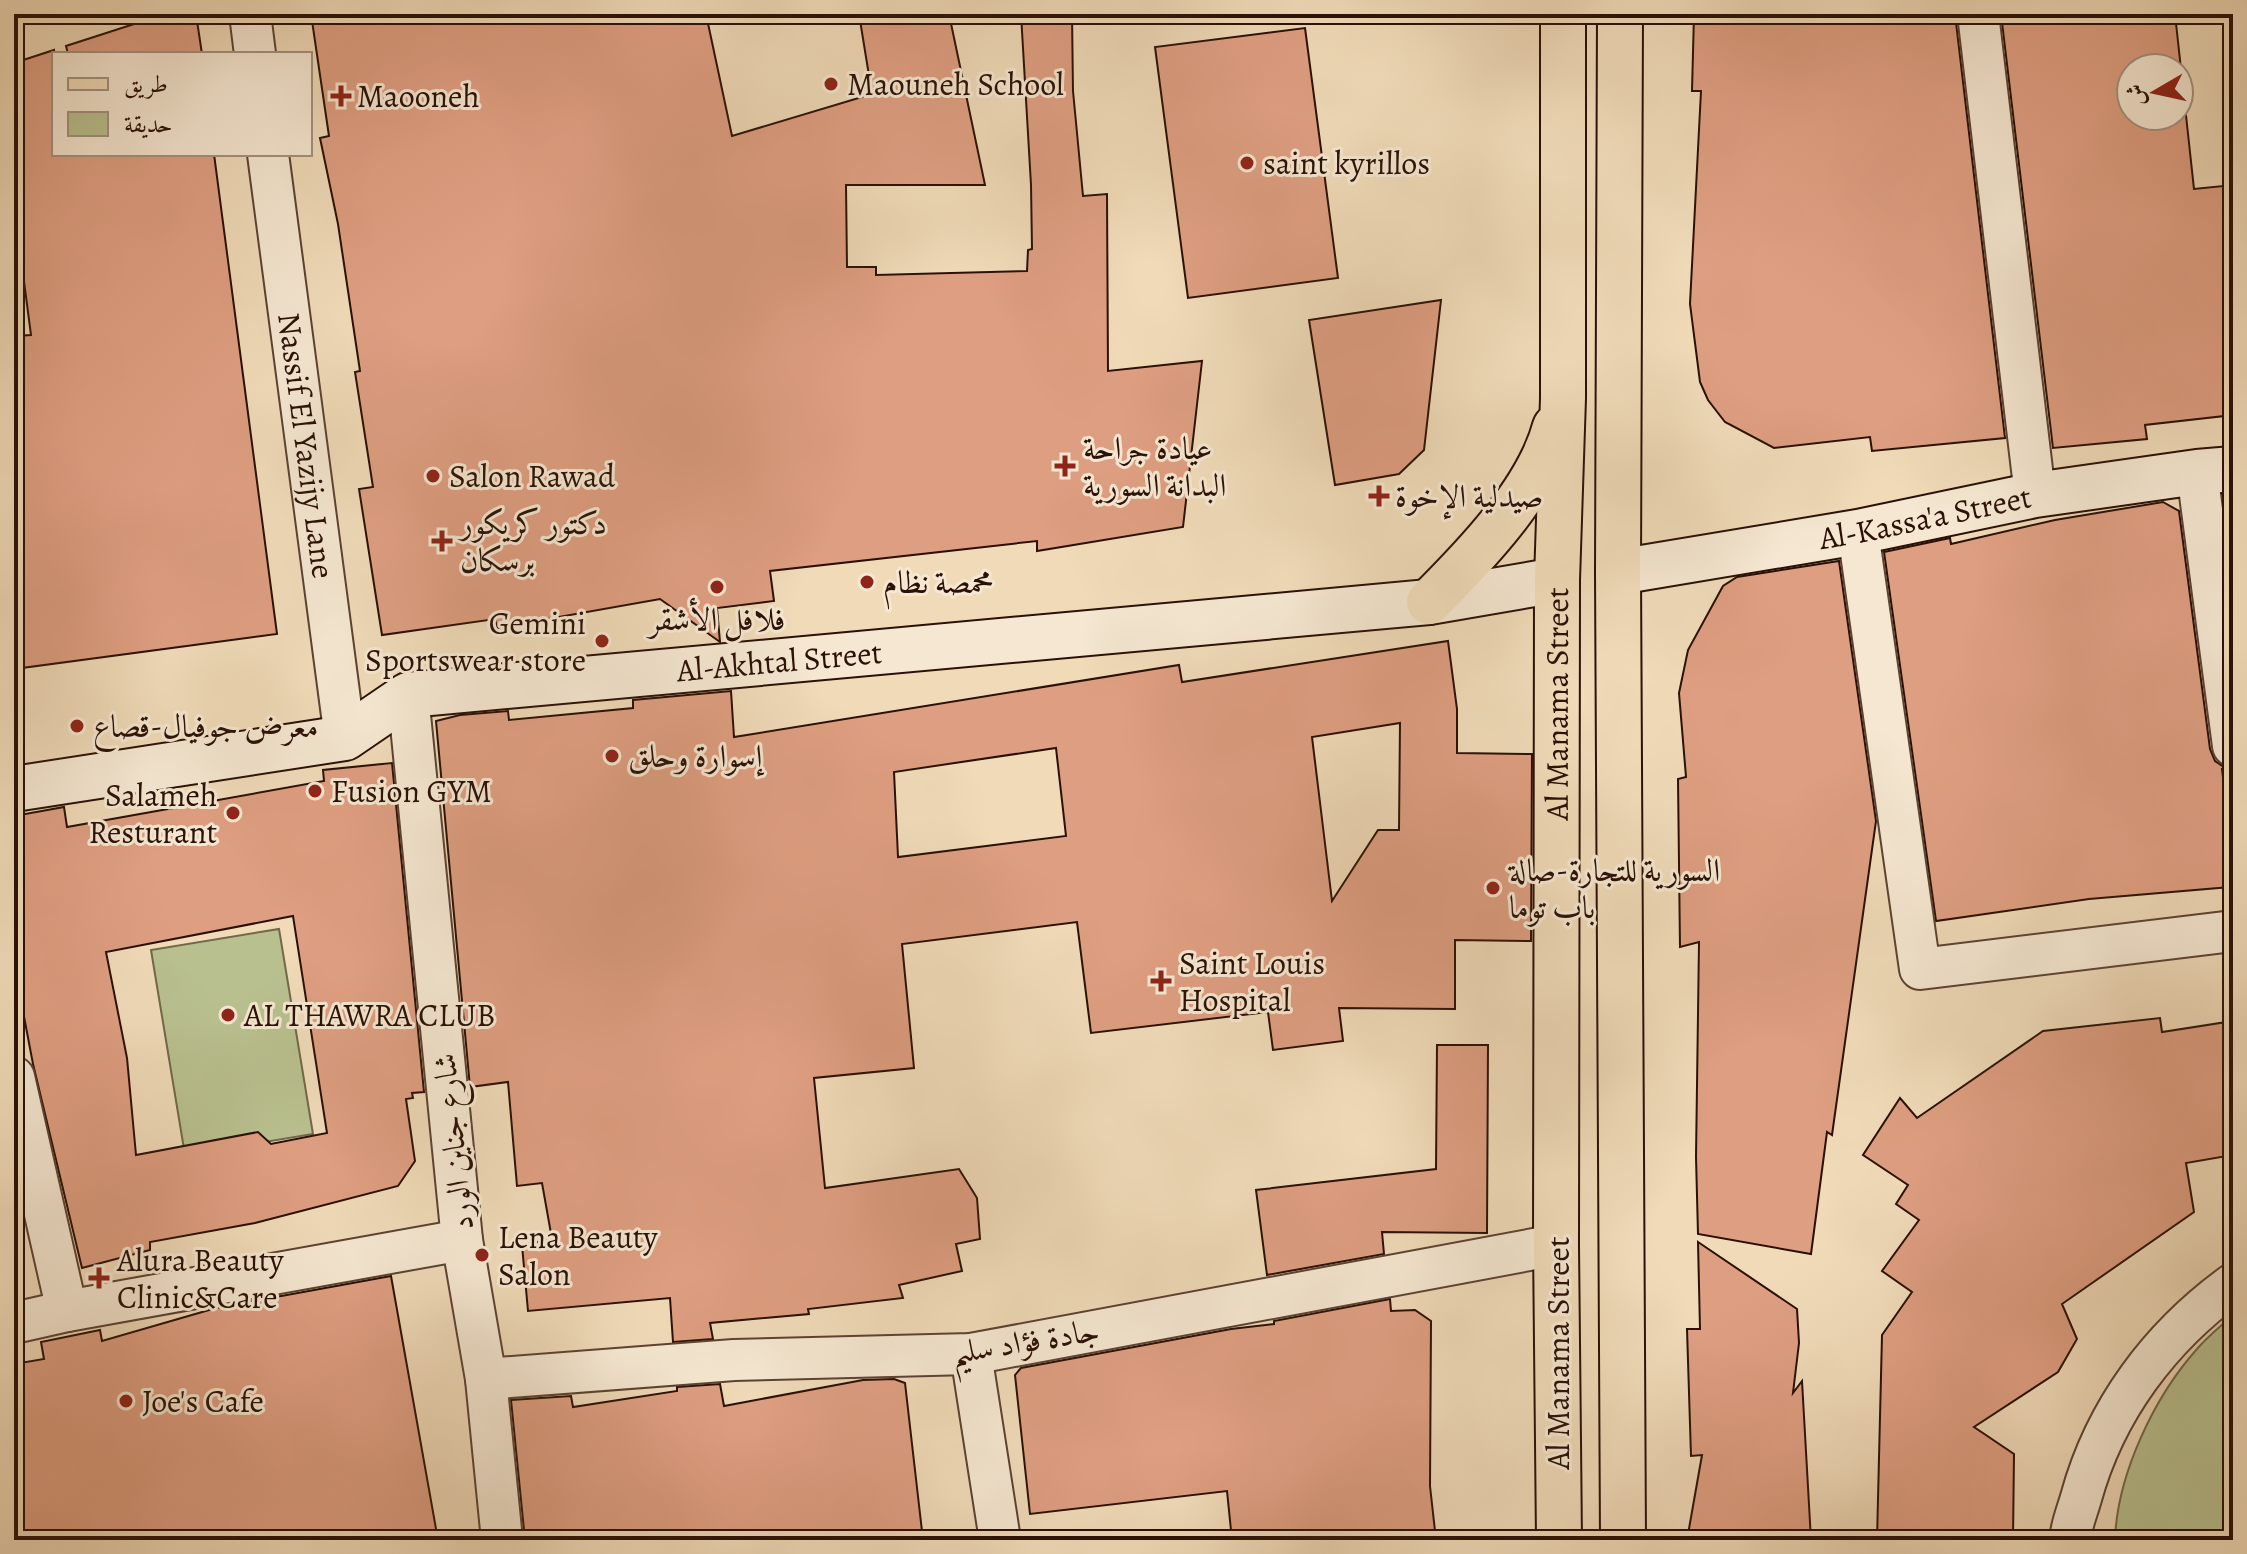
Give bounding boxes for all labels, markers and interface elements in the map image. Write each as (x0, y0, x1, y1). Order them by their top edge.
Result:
legend (52, 52, 312, 156)
north arrow (2115, 52, 2195, 132)
place label: Maouneh School (847, 62, 1064, 106)
text: طريق (124, 68, 168, 100)
place label: Maooneh (357, 74, 480, 118)
marker: Maouneh School (822, 75, 840, 93)
text: ش (2120, 82, 2153, 108)
marker: Maooneh (332, 87, 350, 105)
text: حديقة (124, 108, 173, 140)
place label: saint kyrillos (1263, 141, 1430, 185)
marker: saint kyrillos (1238, 154, 1256, 172)
street label: Nassif El Yazijy Lane (267, 310, 346, 581)
place label: عيادة جراحة البدانة السورية (1083, 426, 1227, 507)
place label: Salon Rawad (449, 454, 616, 498)
marker: عيادة جراحة البدانة السورية (1054, 455, 1076, 477)
marker: Salon Rawad (424, 467, 442, 485)
place label: صيدلية الإخوة (1395, 474, 1543, 520)
street label: Al-Kassa'a Street (1815, 474, 2035, 560)
marker: صيدلية الإخوة (1370, 487, 1388, 505)
place label: دكتور كريكور برسكان (457, 501, 607, 582)
marker: دكتور كريكور برسكان (431, 530, 453, 552)
place label: محمصة نظام (883, 560, 993, 610)
marker: محمصة نظام (858, 573, 876, 591)
marker: فلافل الأشقر (708, 578, 726, 596)
street label: Al Manama Street (1535, 587, 1579, 822)
place label: فلافل الأشقر (646, 597, 785, 642)
place label: Gemini Sportswear store (365, 601, 586, 682)
street label: Al-Akhtal Street (674, 630, 884, 693)
marker: Gemini Sportswear store (593, 632, 611, 650)
place label: معرض جوفيال-قصاع (93, 704, 318, 753)
marker: معرض جوفيال-قصاع (68, 717, 86, 735)
place label: إسوارة وحلق (628, 734, 765, 778)
marker: إسوارة وحلق (603, 747, 621, 765)
place label: Fusion GYM (331, 769, 492, 813)
place label: Salameh Resturant (88, 773, 217, 854)
marker: Fusion GYM (306, 782, 324, 800)
marker: Salameh Resturant (224, 804, 242, 822)
place label: السورية للتجارة-صالة باب توما (1507, 848, 1720, 929)
marker: السورية للتجارة-صالة باب توما (1484, 879, 1502, 897)
place label: Saint Louis Hospital (1179, 941, 1325, 1022)
marker: Saint Louis Hospital (1150, 970, 1172, 992)
place label: AL THAWRA CLUB (243, 993, 495, 1037)
marker: AL THAWRA CLUB (219, 1006, 237, 1024)
street label: شارع جناين الورد (422, 1051, 489, 1233)
place label: Lena Beauty Salon (498, 1215, 658, 1296)
street label: Al Manama Street (1536, 1237, 1580, 1470)
place label: Alura Beauty Clinic&Care (116, 1238, 284, 1319)
marker: Lena Beauty Salon (473, 1246, 491, 1264)
marker: Alura Beauty Clinic&Care (88, 1267, 110, 1289)
street label: جادة فؤاد سليم (948, 1308, 1104, 1384)
place label: Joe's Cafe (142, 1379, 264, 1423)
marker: Joe's Cafe (117, 1392, 135, 1410)

